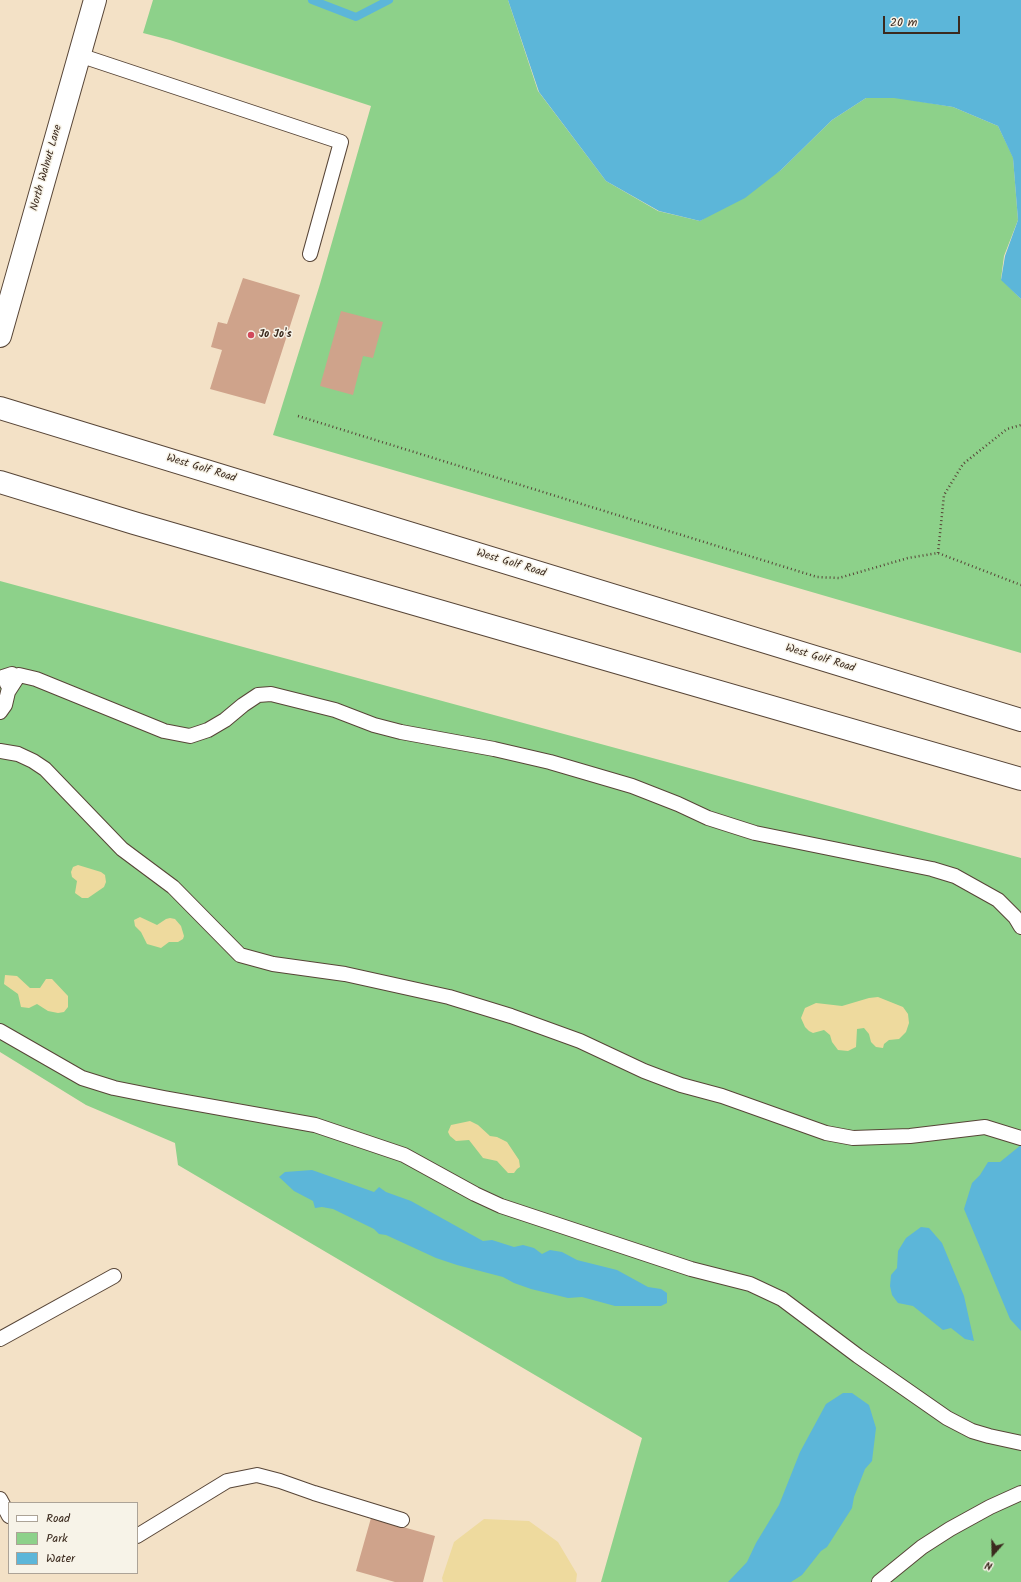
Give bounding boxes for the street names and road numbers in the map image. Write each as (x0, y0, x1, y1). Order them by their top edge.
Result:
street label: North Walnut Lane (28, 123, 66, 213)
street label: West Golf Road (165, 452, 237, 486)
street label: West Golf Road (475, 547, 547, 581)
street label: West Golf Road (784, 642, 856, 676)

